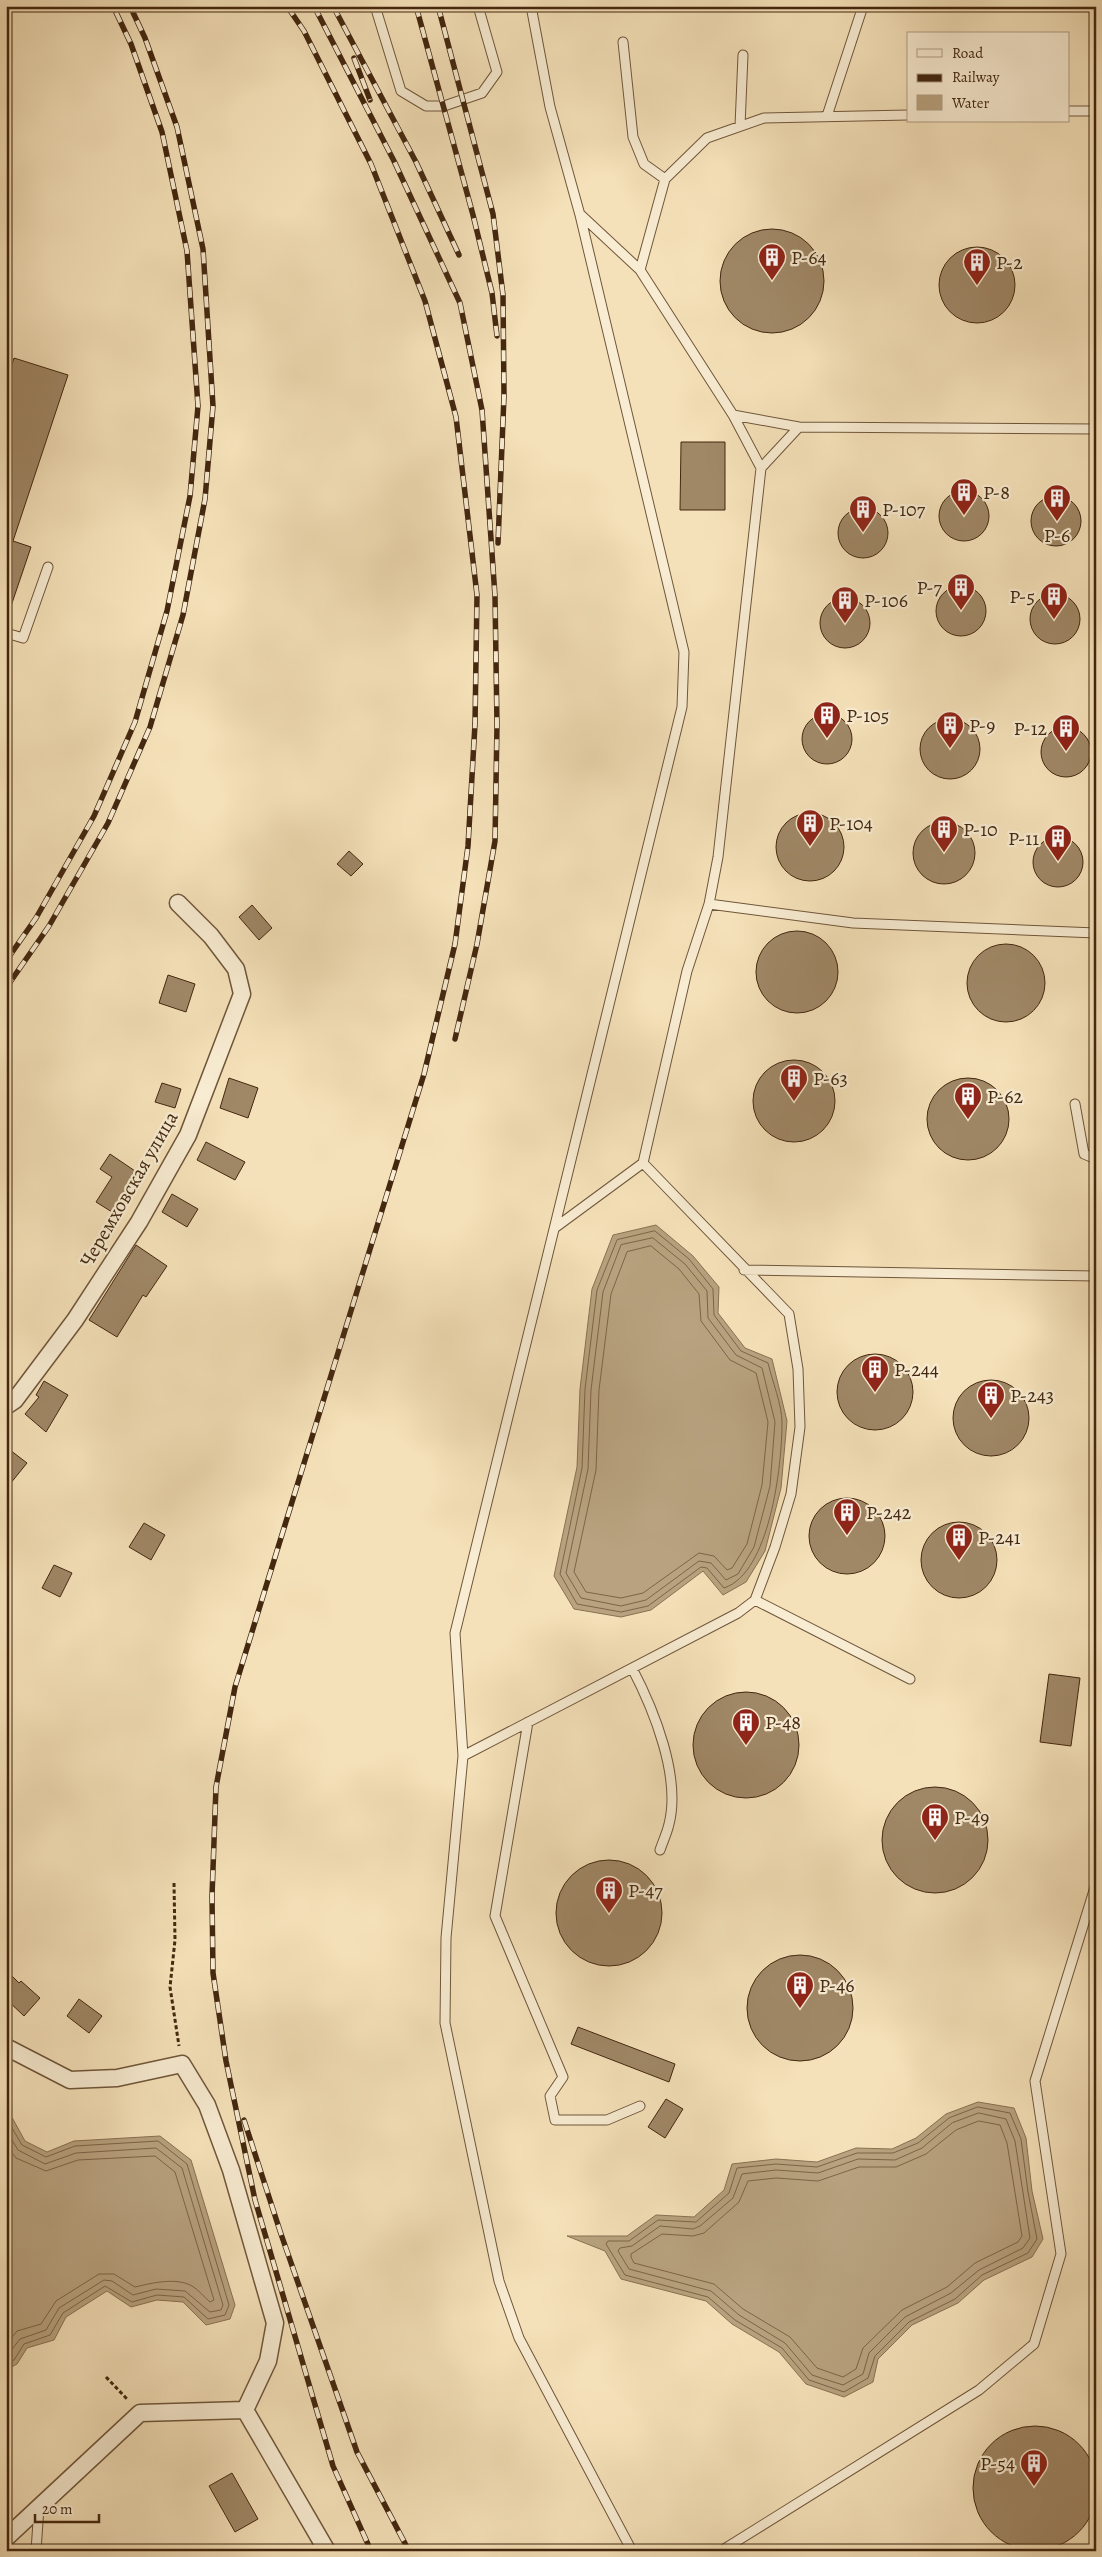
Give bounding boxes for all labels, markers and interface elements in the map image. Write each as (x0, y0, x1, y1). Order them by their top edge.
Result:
legend (907, 32, 1070, 122)
text: Road (952, 43, 984, 63)
text: Railway (952, 67, 1000, 87)
text: Water (951, 93, 989, 113)
building icon: Р-64 (757, 242, 787, 281)
place label: Р-64 (791, 244, 827, 271)
building icon: Р-2 (962, 247, 992, 286)
place label: Р-2 (996, 249, 1023, 276)
building icon: Р-8 (949, 477, 979, 516)
place label: Р-8 (983, 479, 1010, 506)
building icon: Р-6 (1042, 483, 1072, 522)
building icon: Р-107 (848, 494, 878, 533)
place label: Р-107 (882, 496, 926, 523)
place label: Р-6 (1044, 522, 1070, 549)
building icon: Р-7 (946, 572, 976, 611)
place label: Р-7 (916, 574, 943, 601)
building icon: Р-5 (1039, 581, 1069, 620)
place label: Р-5 (1009, 583, 1035, 610)
building icon: Р-106 (830, 585, 860, 624)
place label: Р-106 (864, 587, 908, 614)
building icon: Р-105 (812, 700, 842, 739)
place label: Р-105 (846, 702, 889, 729)
building icon: Р-9 (935, 710, 965, 749)
place label: Р-9 (969, 712, 995, 739)
building icon: Р-12 (1051, 713, 1081, 752)
place label: Р-12 (1013, 715, 1047, 742)
building icon: Р-104 (795, 808, 825, 847)
place label: Р-104 (829, 810, 873, 837)
building icon: Р-10 (929, 814, 959, 853)
place label: Р-10 (963, 816, 998, 843)
building icon: Р-11 (1043, 823, 1073, 862)
place label: Р-11 (1008, 825, 1039, 852)
building icon: Р-63 (779, 1063, 809, 1102)
place label: Р-63 (813, 1065, 848, 1092)
building icon: Р-62 (953, 1081, 983, 1120)
place label: Р-62 (987, 1083, 1023, 1110)
street label: Черемховская улица (73, 1106, 185, 1272)
building icon: Р-244 (860, 1354, 890, 1393)
place label: Р-244 (894, 1356, 939, 1383)
building icon: Р-243 (976, 1380, 1006, 1419)
place label: Р-243 (1010, 1382, 1054, 1409)
building icon: Р-242 (832, 1497, 862, 1536)
place label: Р-242 (866, 1499, 912, 1526)
building icon: Р-241 (944, 1522, 974, 1561)
place label: Р-241 (978, 1524, 1021, 1551)
building icon: Р-48 (731, 1707, 761, 1746)
place label: Р-48 (765, 1709, 801, 1736)
building icon: Р-49 (920, 1802, 950, 1841)
place label: Р-49 (954, 1804, 989, 1831)
building icon: Р-47 (594, 1875, 624, 1914)
place label: Р-47 (628, 1877, 663, 1904)
building icon: Р-46 (785, 1970, 815, 2009)
place label: Р-46 (819, 1972, 855, 1999)
building icon: Р-54 (1019, 2448, 1049, 2487)
place label: Р-54 (980, 2450, 1015, 2477)
scale bar (35, 2492, 99, 2524)
text: 20 m (42, 2499, 73, 2519)

